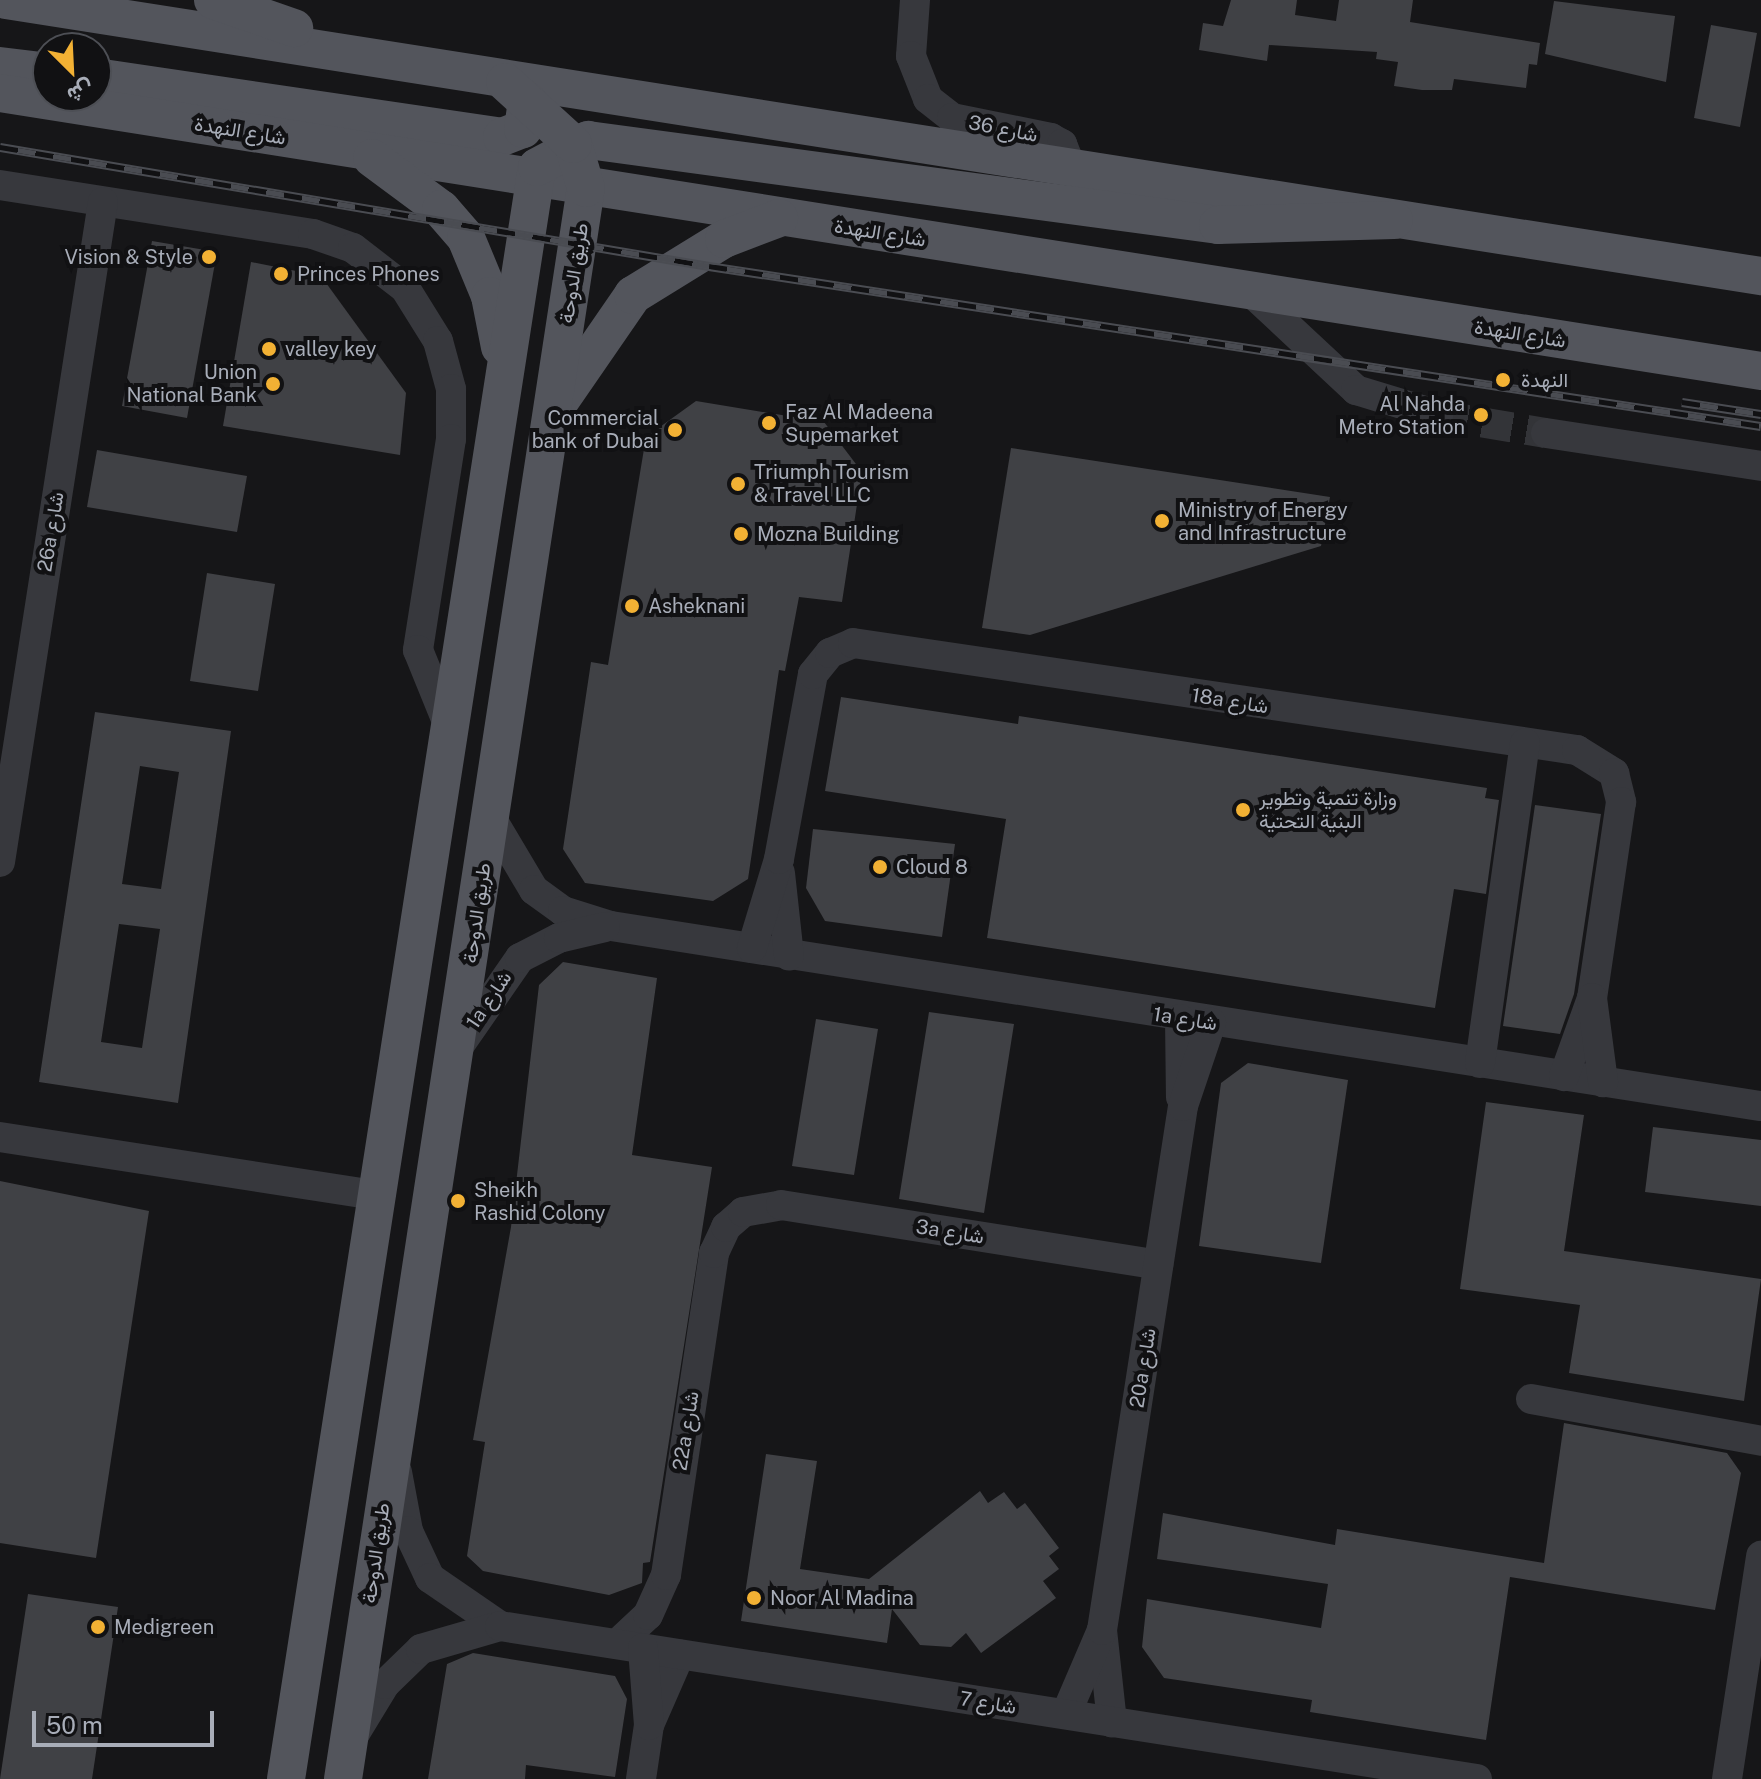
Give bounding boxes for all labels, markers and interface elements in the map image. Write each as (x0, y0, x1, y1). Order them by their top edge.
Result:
north arrow (32, 32, 112, 112)
text: ش (64, 75, 98, 109)
street label: شارع 36 (966, 111, 1040, 147)
street label: شارع النهدة (193, 112, 287, 150)
street label: شارع النهدة (833, 214, 927, 252)
street label: طريق الدوحة (554, 221, 594, 325)
place label: Vision & Style (64, 245, 193, 269)
marker: Vision & Style (200, 248, 218, 266)
place label: Princes Phones (297, 262, 440, 286)
marker: Princes Phones (272, 265, 290, 283)
street label: شارع النهدة (1473, 315, 1567, 353)
place label: valley key (285, 337, 377, 361)
marker: valley key (260, 340, 278, 358)
place label: Union National Bank (127, 360, 257, 407)
place label: النهدة (1521, 368, 1568, 392)
marker: النهدة (1492, 369, 1514, 391)
marker: Union National Bank (264, 375, 282, 393)
place label: Al Nahda Metro Station (1338, 392, 1465, 439)
place label: Faz Al Madeena Supemarket (785, 400, 933, 447)
place label: Commercial bank of Dubai (531, 406, 659, 453)
marker: Al Nahda Metro Station (1472, 406, 1490, 424)
marker: Faz Al Madeena Supemarket (760, 414, 778, 432)
marker: Commercial bank of Dubai (666, 421, 684, 439)
place label: Triumph Tourism & Travel LLC (754, 460, 909, 507)
marker: Triumph Tourism & Travel LLC (729, 475, 747, 493)
street label: 26a شارع (33, 490, 69, 574)
place label: Ministry of Energy and Infrastructure (1178, 498, 1348, 545)
marker: Ministry of Energy and Infrastructure (1153, 512, 1171, 530)
place label: Mozna Building (757, 522, 900, 546)
marker: Mozna Building (732, 525, 750, 543)
place label: Asheknani (648, 594, 745, 618)
marker: Asheknani (623, 597, 641, 615)
street label: 18a شارع (1190, 683, 1270, 719)
place label: وزارة تنمية وتطوير البنية التحتية (1259, 786, 1397, 833)
marker: وزارة تنمية وتطوير البنية التحتية (1234, 801, 1252, 819)
place label: Cloud 8 (896, 855, 968, 879)
marker: Cloud 8 (871, 858, 889, 876)
street label: طريق الدوحة (458, 861, 496, 965)
street label: 1a شارع (461, 967, 517, 1033)
street label: 1a شارع (1151, 1002, 1219, 1036)
place label: Sheikh Rashid Colony (474, 1178, 606, 1225)
marker: Sheikh Rashid Colony (449, 1192, 467, 1210)
street label: 3a شارع (914, 1215, 986, 1249)
street label: 20a شارع (1125, 1326, 1161, 1410)
street label: 22a شارع (668, 1390, 704, 1472)
street label: طريق الدوحة (357, 1501, 395, 1605)
place label: Noor Al Madina (770, 1586, 914, 1610)
marker: Noor Al Madina (745, 1589, 763, 1607)
place label: Medigreen (114, 1615, 214, 1639)
marker: Medigreen (89, 1618, 107, 1636)
street label: شارع 7 (958, 1687, 1018, 1719)
scale bar (36, 1695, 218, 1745)
text: 50 m (46, 1711, 103, 1739)

